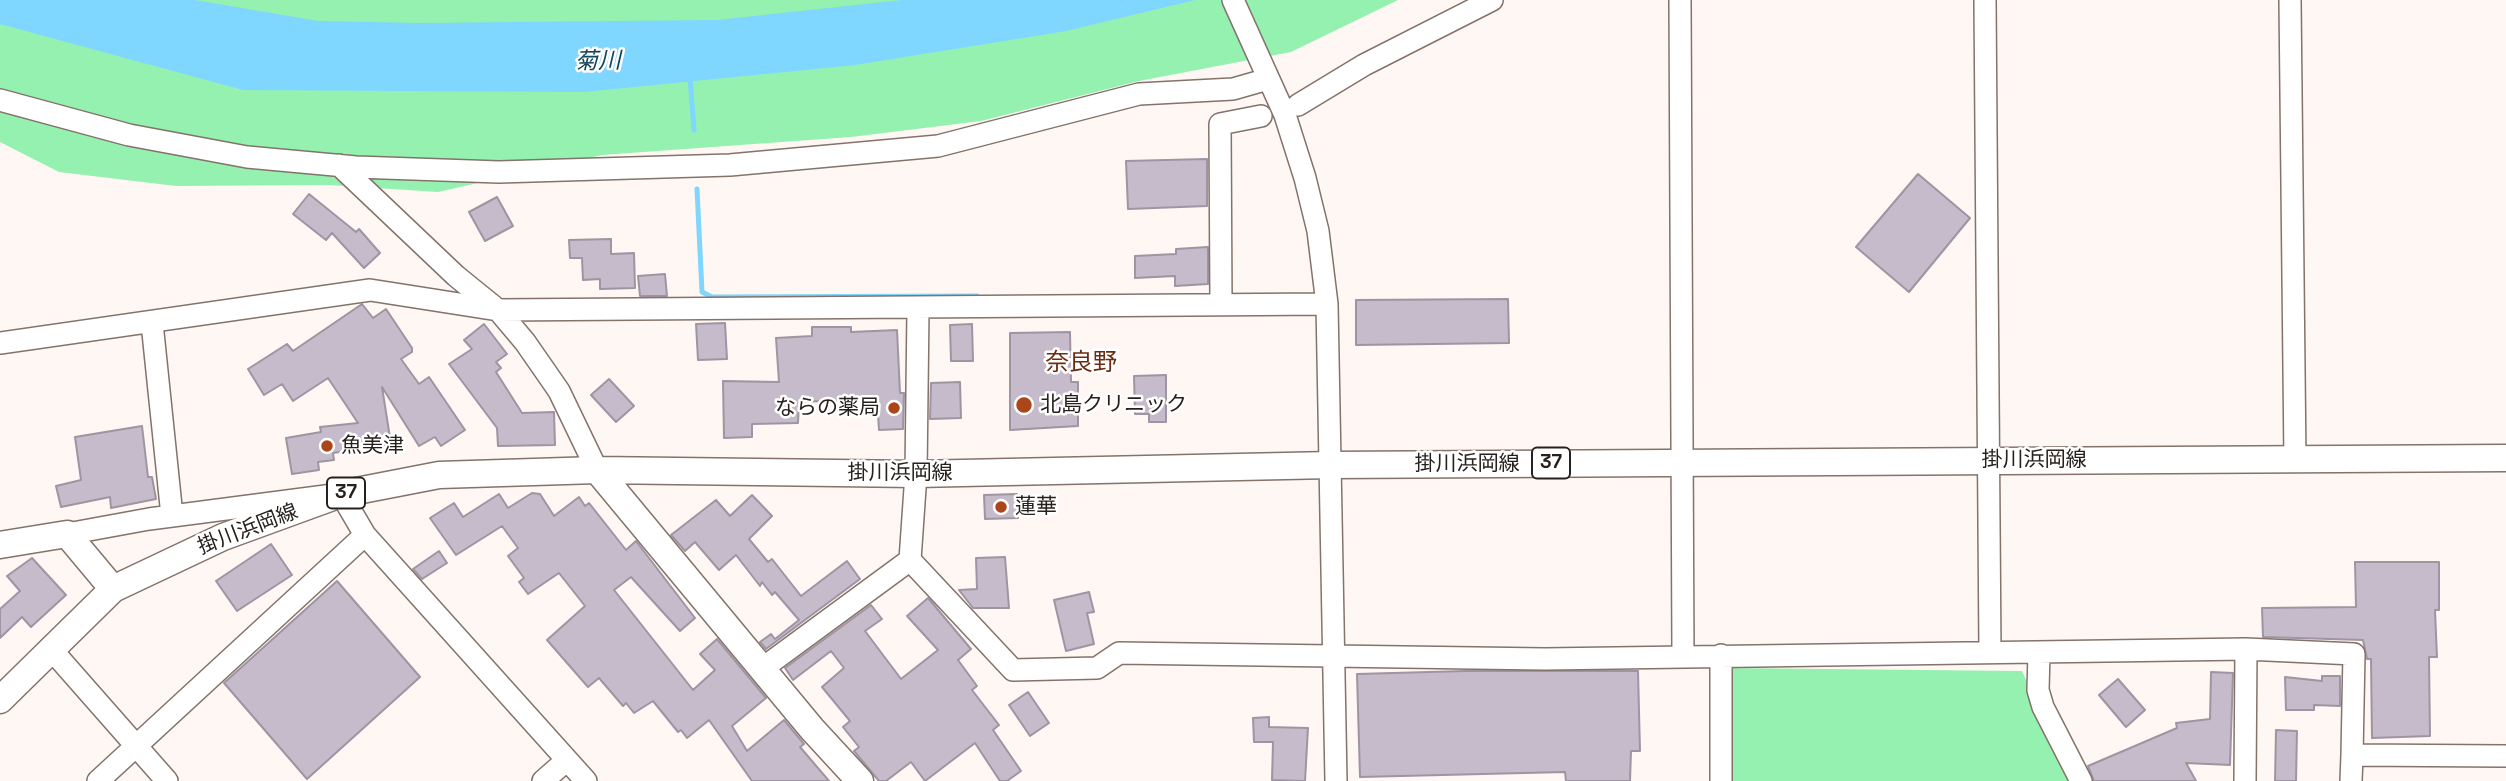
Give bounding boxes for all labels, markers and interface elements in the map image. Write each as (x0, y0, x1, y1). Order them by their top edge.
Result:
water label: 菊川 (575, 48, 621, 76)
district label: 奈良野 (1045, 349, 1117, 377)
place label: 北島クリニック (1040, 392, 1187, 418)
place label: ならの薬局 (775, 395, 880, 421)
marker: 北島クリニック (1014, 395, 1034, 415)
marker: ならの薬局 (886, 400, 902, 416)
place label: 魚美津 (341, 433, 404, 459)
marker: 魚美津 (319, 438, 335, 454)
road number: 37 (1532, 447, 1570, 478)
street label: 掛川浜岡線 (1982, 447, 2086, 473)
street label: 掛川浜岡線 (1415, 451, 1519, 477)
street label: 掛川浜岡線 (848, 460, 952, 486)
road number: 37 (327, 478, 365, 508)
place label: 蓮華 (1015, 494, 1057, 520)
street label: 掛川浜岡線 (194, 499, 302, 561)
marker: 蓮華 (993, 499, 1009, 515)

